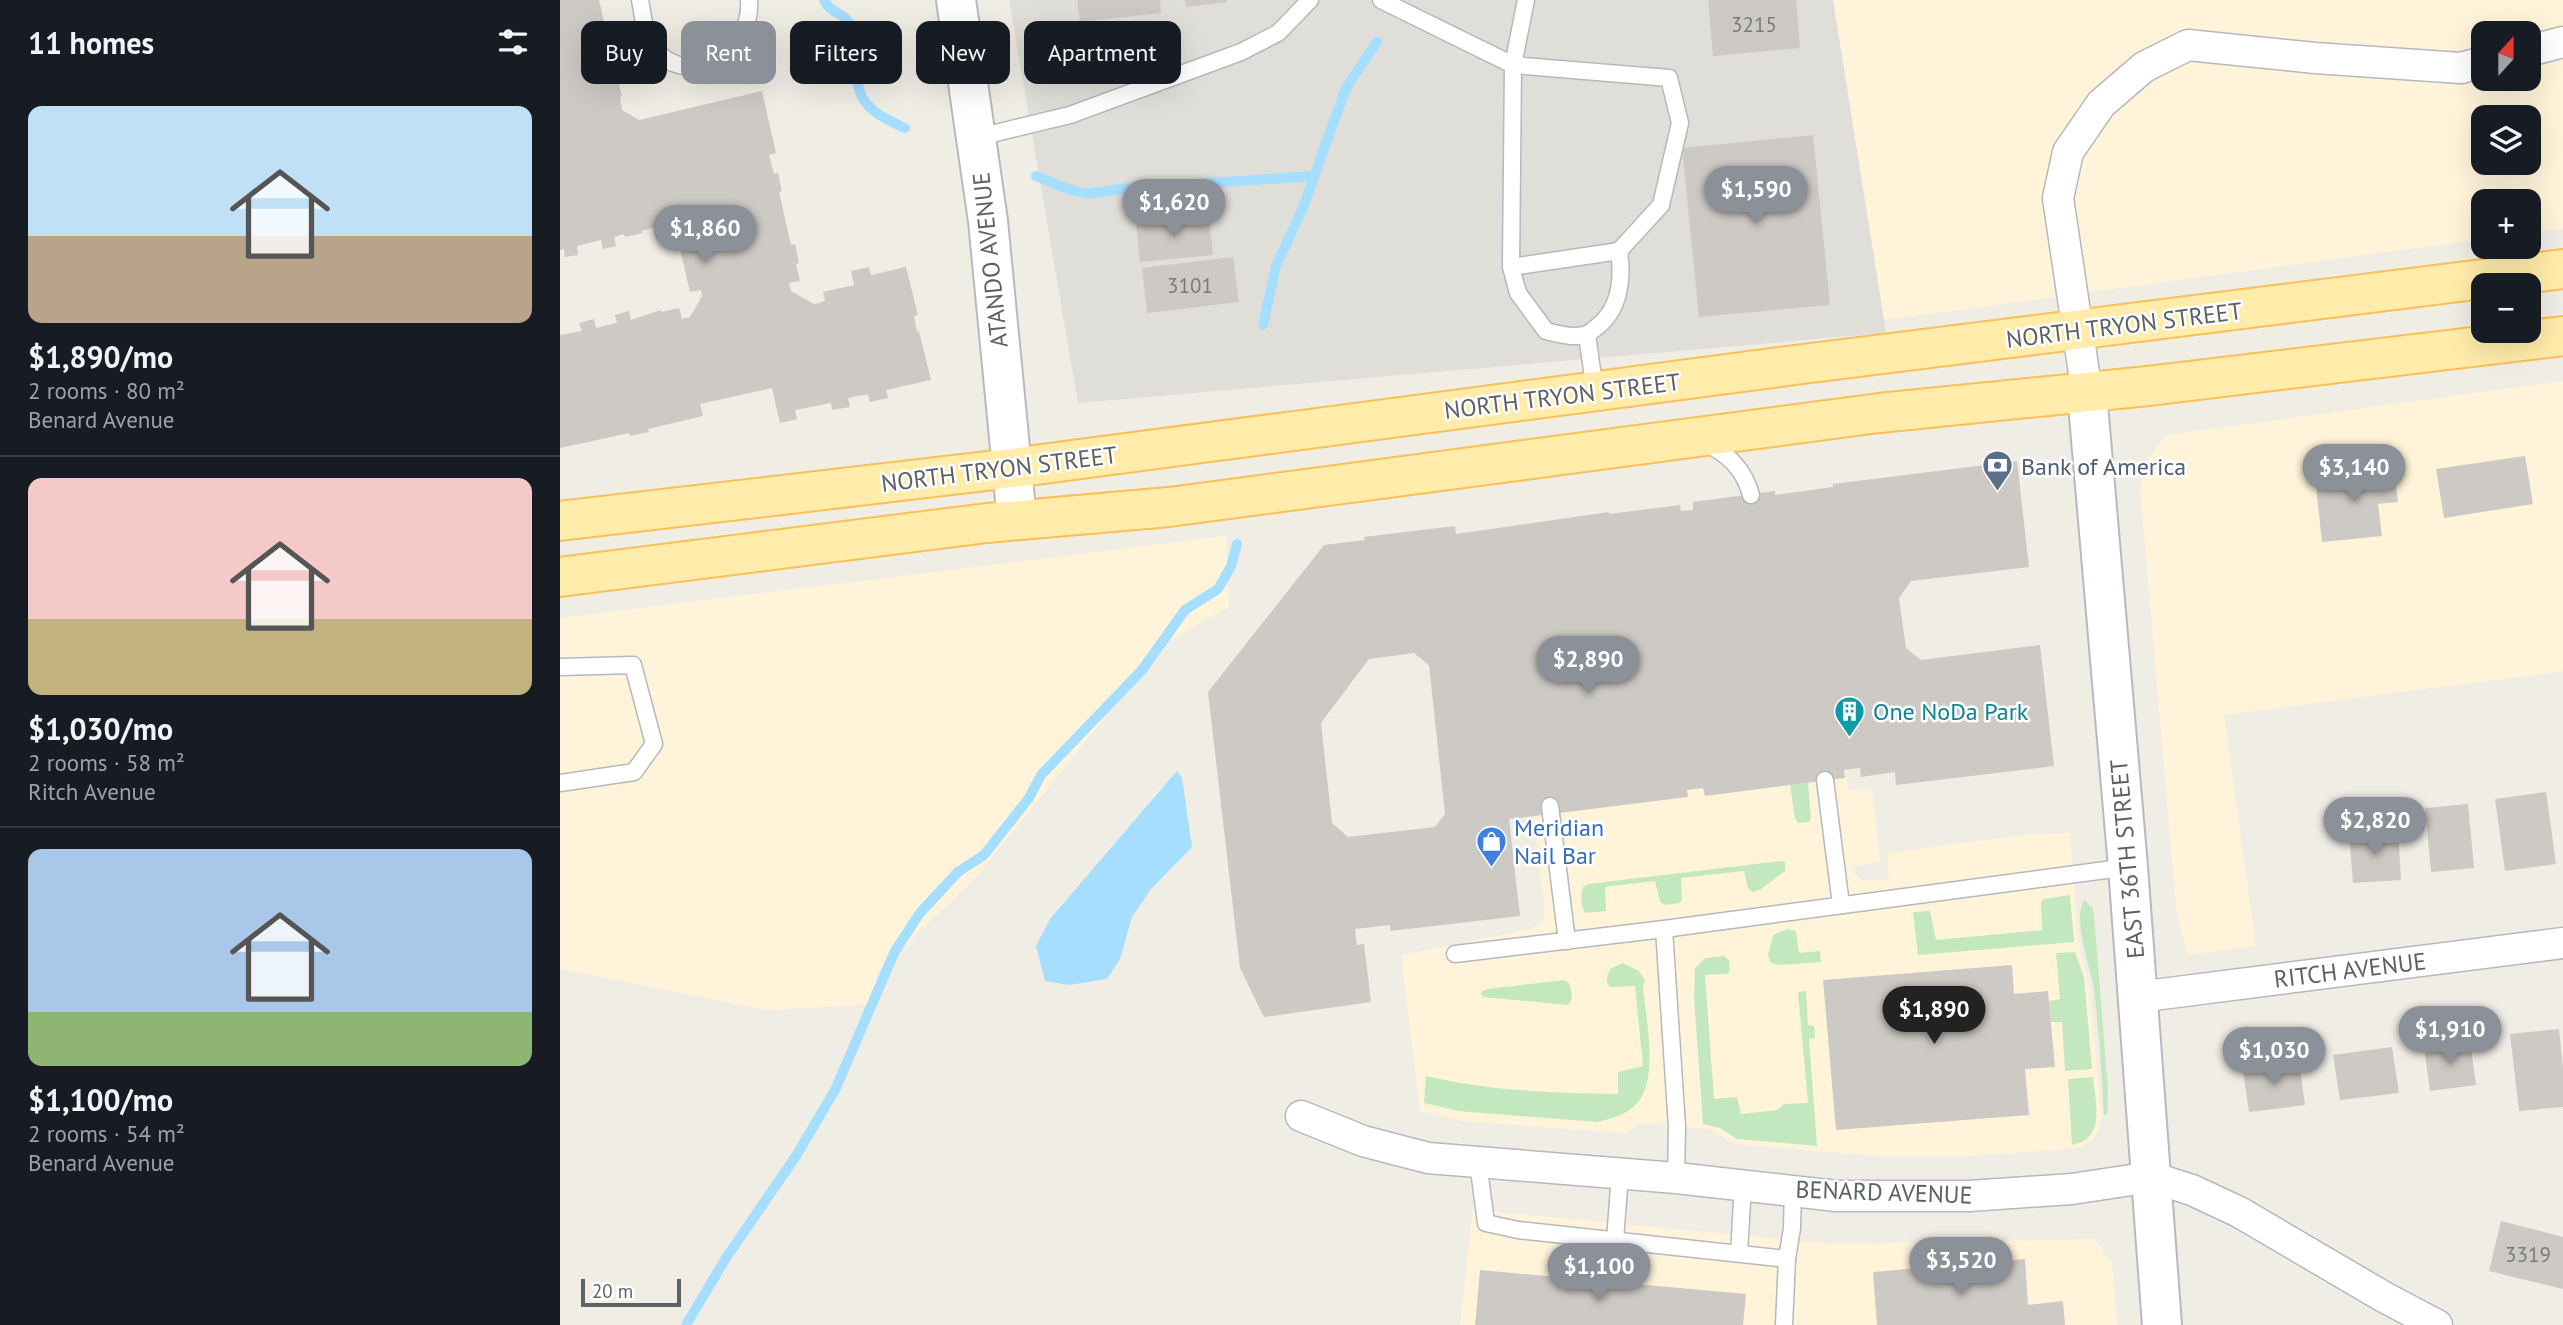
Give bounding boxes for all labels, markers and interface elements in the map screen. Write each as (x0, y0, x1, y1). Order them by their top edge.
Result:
house number: 3215 (1731, 11, 1777, 38)
chip: Buy (581, 21, 667, 84)
chip: Rent (681, 21, 776, 84)
chip: Filters (790, 21, 902, 84)
chip: New (916, 21, 1010, 84)
chip: Apartment (1024, 21, 1181, 84)
north arrow (2471, 21, 2541, 91)
map controls (2471, 21, 2541, 343)
text: 11 homes (28, 23, 154, 62)
icon: filters (494, 23, 532, 61)
button: layers (2471, 105, 2541, 175)
icon: home (217, 151, 343, 277)
pin: $1,590 (1699, 166, 1813, 226)
street label: ATANDO AVENUE (965, 171, 1015, 349)
text: $1,590 (1720, 174, 1792, 203)
pin: $1,620 (1117, 180, 1231, 239)
text: $1,620 (1138, 187, 1210, 216)
button: + (2471, 189, 2541, 259)
pin: $1,860 (648, 205, 762, 265)
text: $1,860 (669, 213, 741, 242)
house number: 3101 (1167, 272, 1213, 299)
button: − (2471, 273, 2541, 343)
street label: NORTH TRYON STREET (2004, 295, 2244, 355)
text: $1,890/mo (28, 337, 173, 376)
street label: NORTH TRYON STREET (1442, 366, 1682, 426)
text: 2 rooms · 80 m² (28, 376, 185, 405)
text: Benard Avenue (28, 405, 175, 434)
street label: NORTH TRYON STREET (879, 439, 1119, 499)
pin: $3,140 (2297, 444, 2411, 504)
bank icon: Bank of America (1981, 449, 2015, 493)
place label: Bank of America (2021, 451, 2186, 482)
text: $3,140 (2318, 452, 2390, 481)
icon: home (217, 523, 343, 649)
pin: $2,890 (1531, 636, 1645, 696)
text: $2,890 (1552, 644, 1624, 673)
building icon: One NoDa Park (1833, 694, 1867, 738)
place label: One NoDa Park (1873, 696, 2029, 727)
text: $1,030/mo (28, 709, 173, 748)
text: 2 rooms · 58 m² (28, 748, 185, 777)
street label: EAST 36TH STREET (2103, 758, 2151, 960)
text: Ritch Avenue (28, 777, 156, 806)
pin: $2,820 (2318, 798, 2432, 857)
text: $2,820 (2339, 805, 2411, 834)
place label: Meridian Nail Bar (1514, 812, 1604, 871)
shop icon: Meridian Nail Bar (1474, 824, 1508, 868)
icon: home (217, 894, 343, 1020)
street label: RITCH AVENUE (2272, 945, 2428, 995)
pin: $1,890 (1877, 986, 1991, 1046)
text: $1,890 (1898, 994, 1970, 1023)
pin: $1,910 (2393, 1006, 2507, 1066)
text: $1,910 (2414, 1014, 2486, 1043)
pin: $1,030 (2217, 1028, 2331, 1087)
text: $1,030 (2238, 1035, 2310, 1064)
text: $1,100/mo (28, 1080, 173, 1119)
text: 2 rooms · 54 m² (28, 1119, 185, 1148)
text: Benard Avenue (28, 1148, 175, 1177)
street label: BENARD AVENUE (1795, 1173, 1973, 1211)
pin: $3,520 (1904, 1238, 2018, 1297)
house number: 3319 (2505, 1241, 2551, 1268)
pin: $1,100 (1542, 1244, 1656, 1303)
text: $3,520 (1925, 1245, 1997, 1274)
text: $1,100 (1563, 1251, 1635, 1280)
scale bar (581, 1276, 681, 1308)
text: 20 m (592, 1279, 633, 1303)

